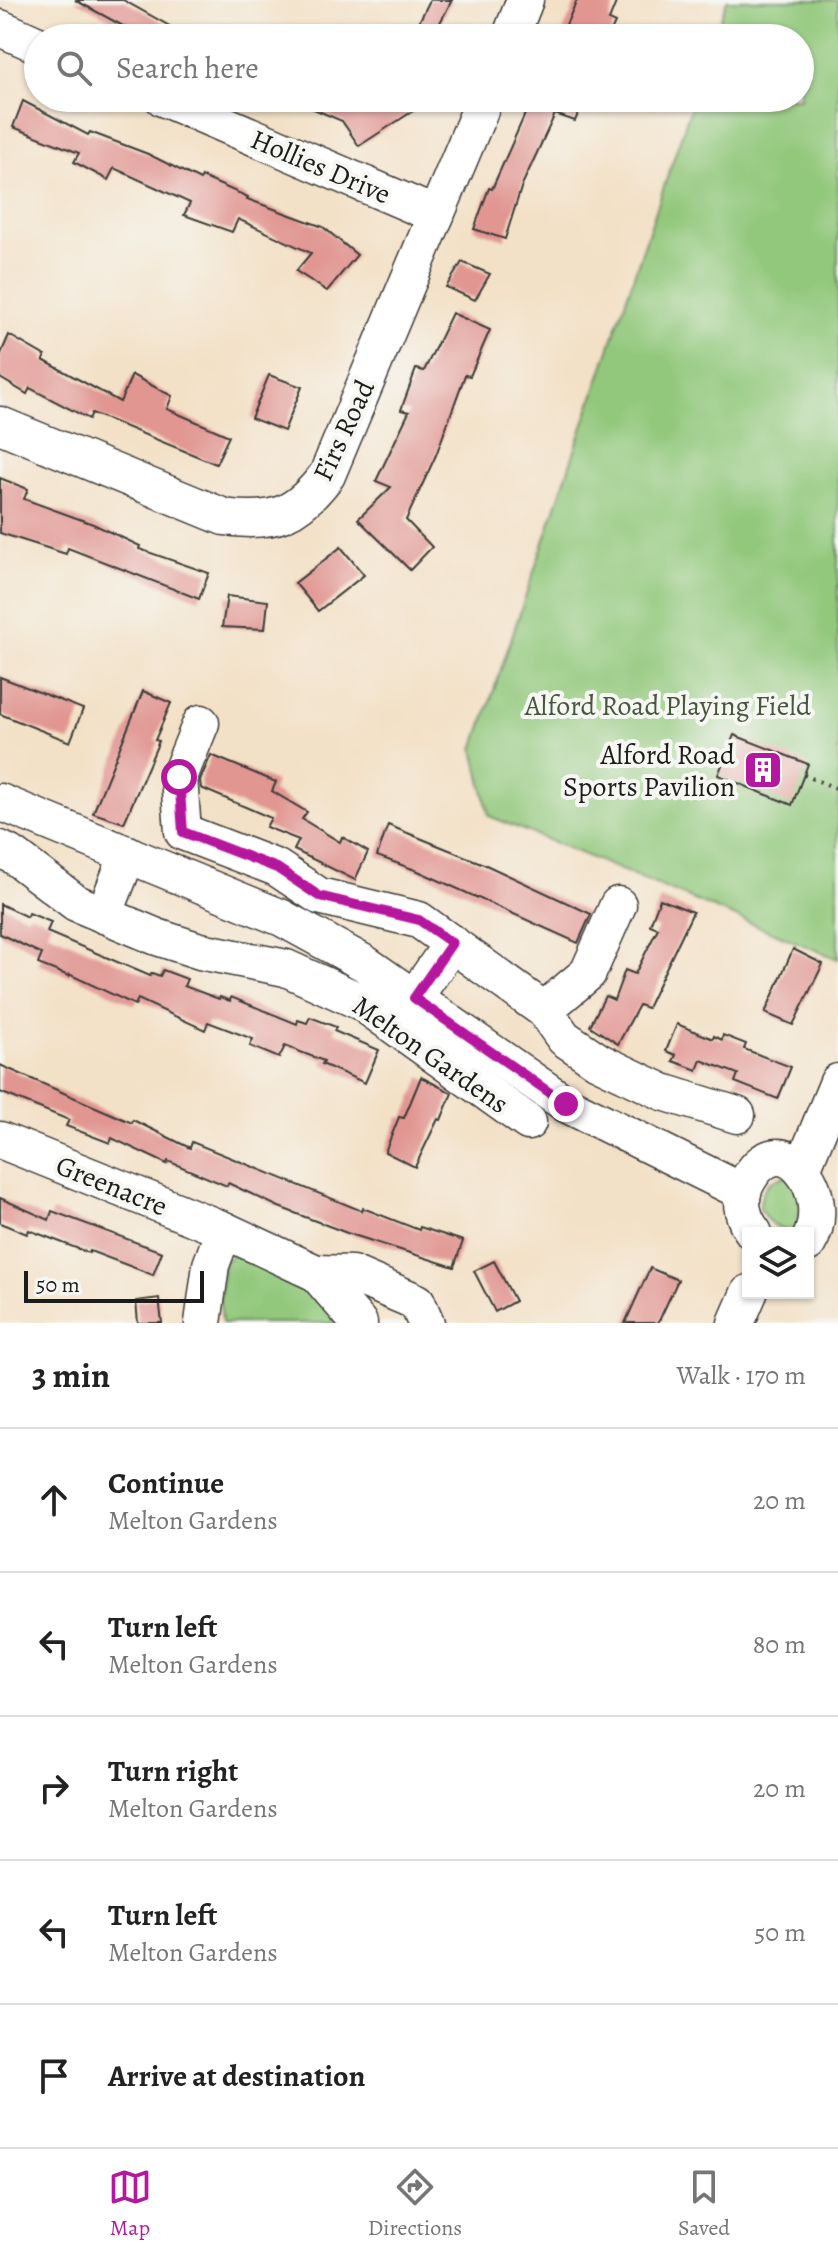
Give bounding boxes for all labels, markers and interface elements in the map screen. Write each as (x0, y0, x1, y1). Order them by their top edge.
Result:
search box (24, 24, 814, 112)
icon: search (52, 46, 96, 90)
text: Search here (116, 48, 259, 88)
street label: Hollies Drive (245, 120, 396, 213)
street label: Firs Road (304, 373, 384, 487)
park label: Alford Road Playing Field (524, 687, 812, 725)
place label: Alford Road Sports Pavilion (563, 736, 736, 806)
building icon: Alford Road Sports Pavilion (742, 749, 784, 791)
route start (161, 759, 197, 795)
street label: Melton Gardens (345, 987, 516, 1123)
route end (548, 1086, 584, 1122)
street label: Greenacre (50, 1146, 173, 1225)
map controls (742, 1227, 814, 1299)
button: layers (742, 1227, 814, 1299)
scale bar (24, 1267, 204, 1303)
text: 50 m (36, 1270, 80, 1300)
text: 3 min (32, 1352, 110, 1399)
text: Walk · 170 m (677, 1358, 806, 1393)
text: Continue (108, 1463, 224, 1503)
icon: ahead (32, 1478, 76, 1522)
text: 20 m (753, 1483, 806, 1518)
text: Melton Gardens (108, 1503, 278, 1538)
text: Turn left (108, 1607, 217, 1647)
icon: left (32, 1622, 76, 1666)
text: 80 m (753, 1627, 806, 1662)
text: Melton Gardens (108, 1647, 278, 1682)
text: Turn right (108, 1751, 238, 1791)
icon: right (32, 1766, 76, 1810)
text: 20 m (753, 1771, 806, 1806)
text: Melton Gardens (108, 1791, 278, 1826)
text: Turn left (108, 1895, 217, 1935)
icon: left (32, 1910, 76, 1954)
text: 50 m (754, 1915, 806, 1950)
text: Melton Gardens (108, 1935, 278, 1970)
icon: arrive (32, 2054, 76, 2098)
text: Arrive at destination (108, 2056, 365, 2096)
tab: Map (108, 2165, 152, 2243)
tab: Directions (368, 2165, 462, 2243)
tab: Saved (678, 2165, 730, 2243)

